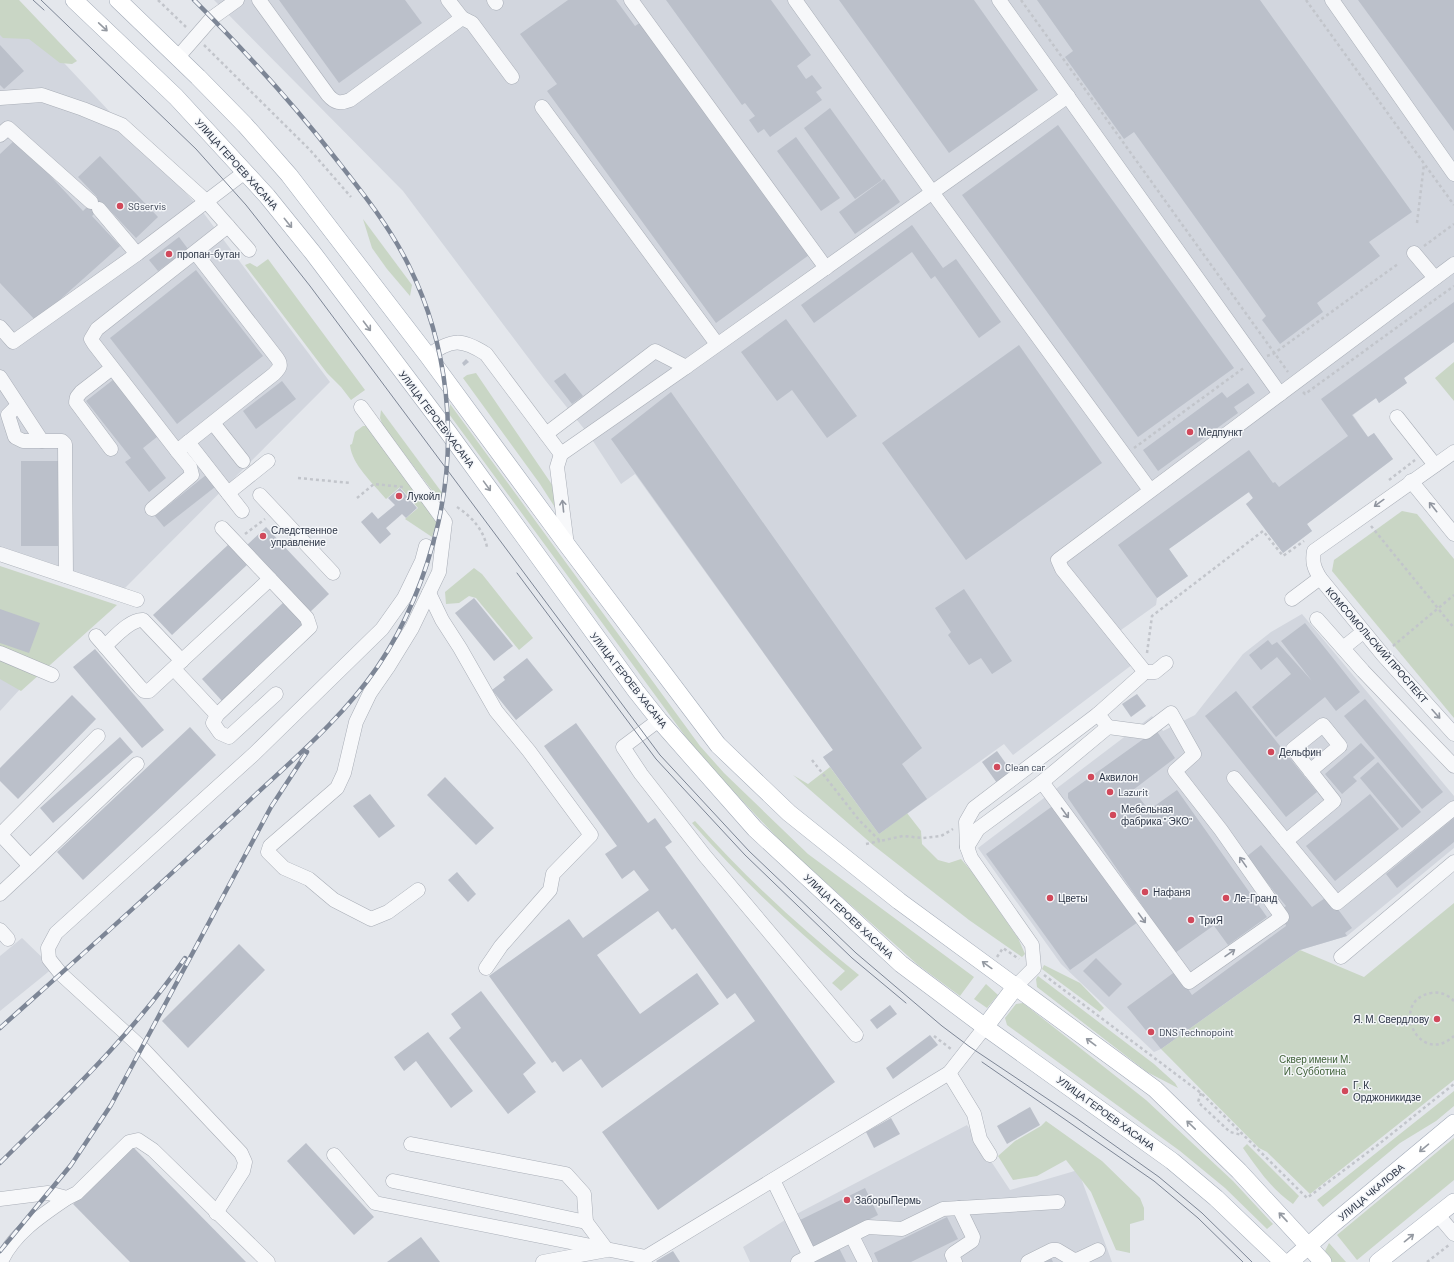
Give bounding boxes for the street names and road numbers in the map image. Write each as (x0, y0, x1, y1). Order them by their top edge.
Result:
street label: УЛИЦА ГЕРОЕВ ХАСАНА (193, 116, 281, 212)
street label: УЛИЦА ГЕРОЕВ ХАСАНА (397, 368, 478, 470)
street label: КОМСОМОЛЬСКИЙ ПРОСПЕКТ (1323, 585, 1431, 705)
street label: УЛИЦА ГЕРОЕВ ХАСАНА (588, 630, 670, 731)
street label: УЛИЦА ГЕРОЕВ ХАСАНА (802, 871, 897, 961)
street label: УЛИЦА ГЕРОЕВ ХАСАНА (1055, 1073, 1158, 1153)
street label: УЛИЦА ЧКАЛОВА (1336, 1161, 1407, 1223)

